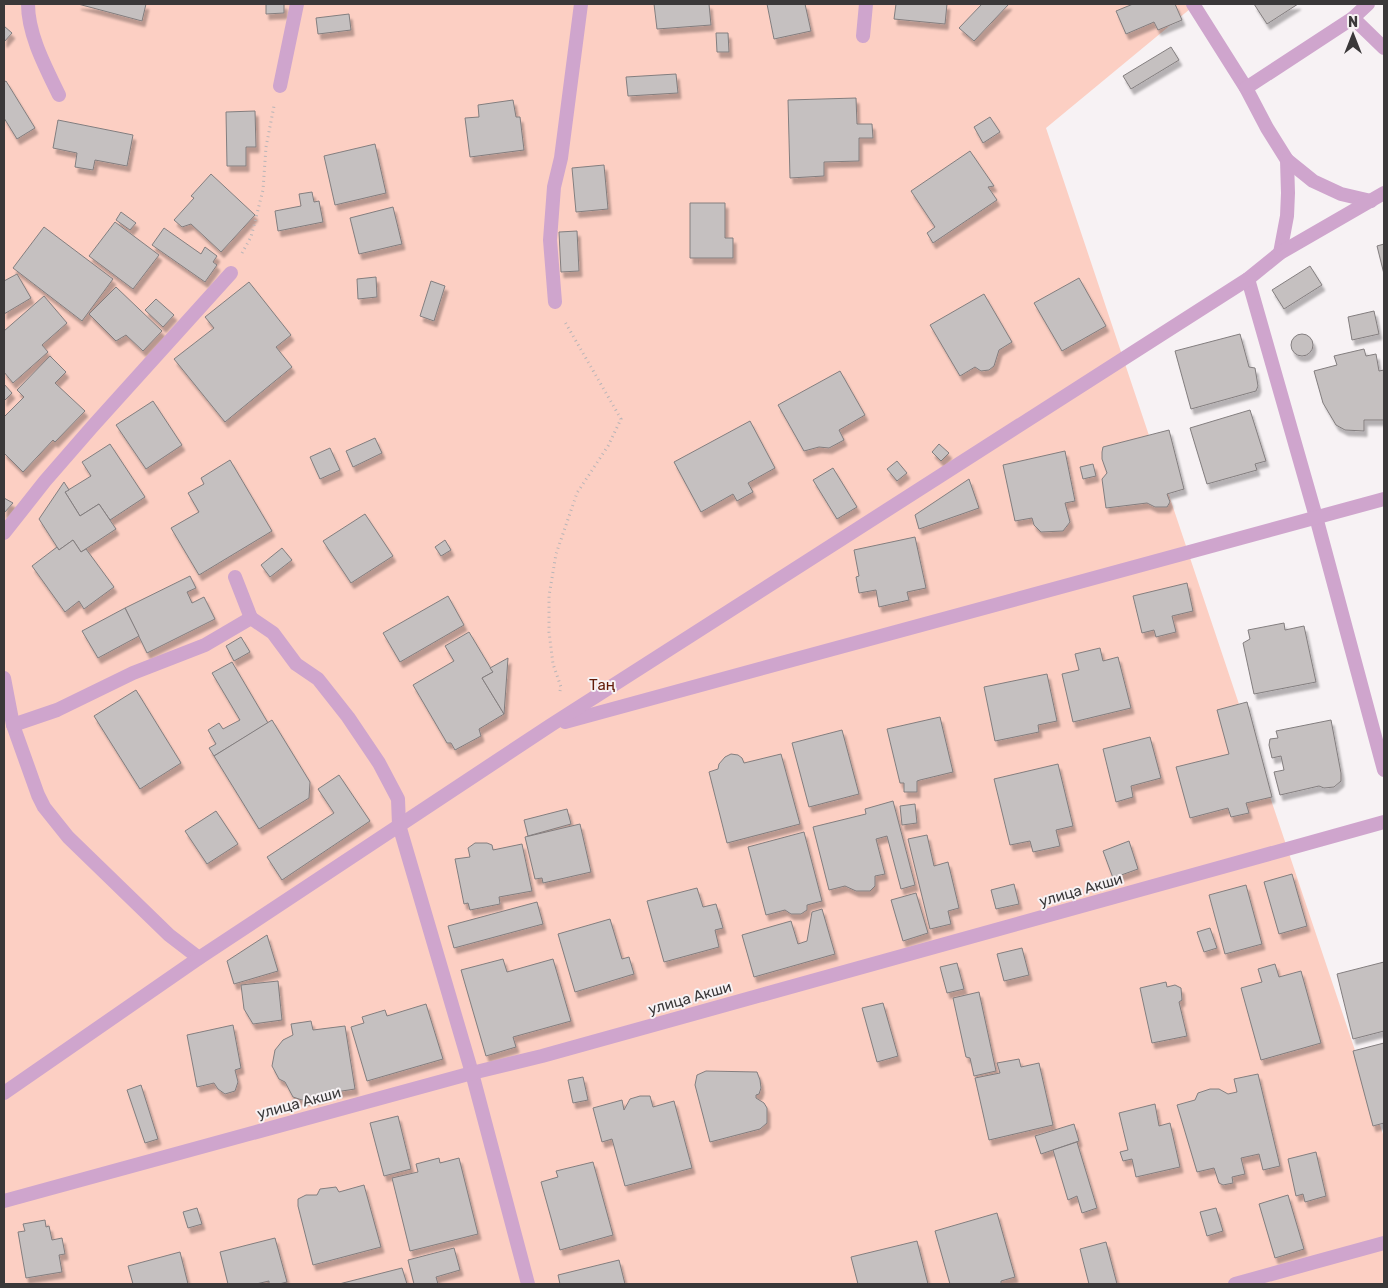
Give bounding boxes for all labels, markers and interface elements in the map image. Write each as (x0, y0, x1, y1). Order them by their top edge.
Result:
north arrow (1328, 10, 1378, 60)
text: N (1348, 14, 1358, 31)
park label: Таң (589, 676, 616, 694)
street label: улица Акши (1037, 870, 1125, 910)
street label: улица Акши (646, 978, 734, 1018)
street label: улица Акши (255, 1083, 343, 1123)

